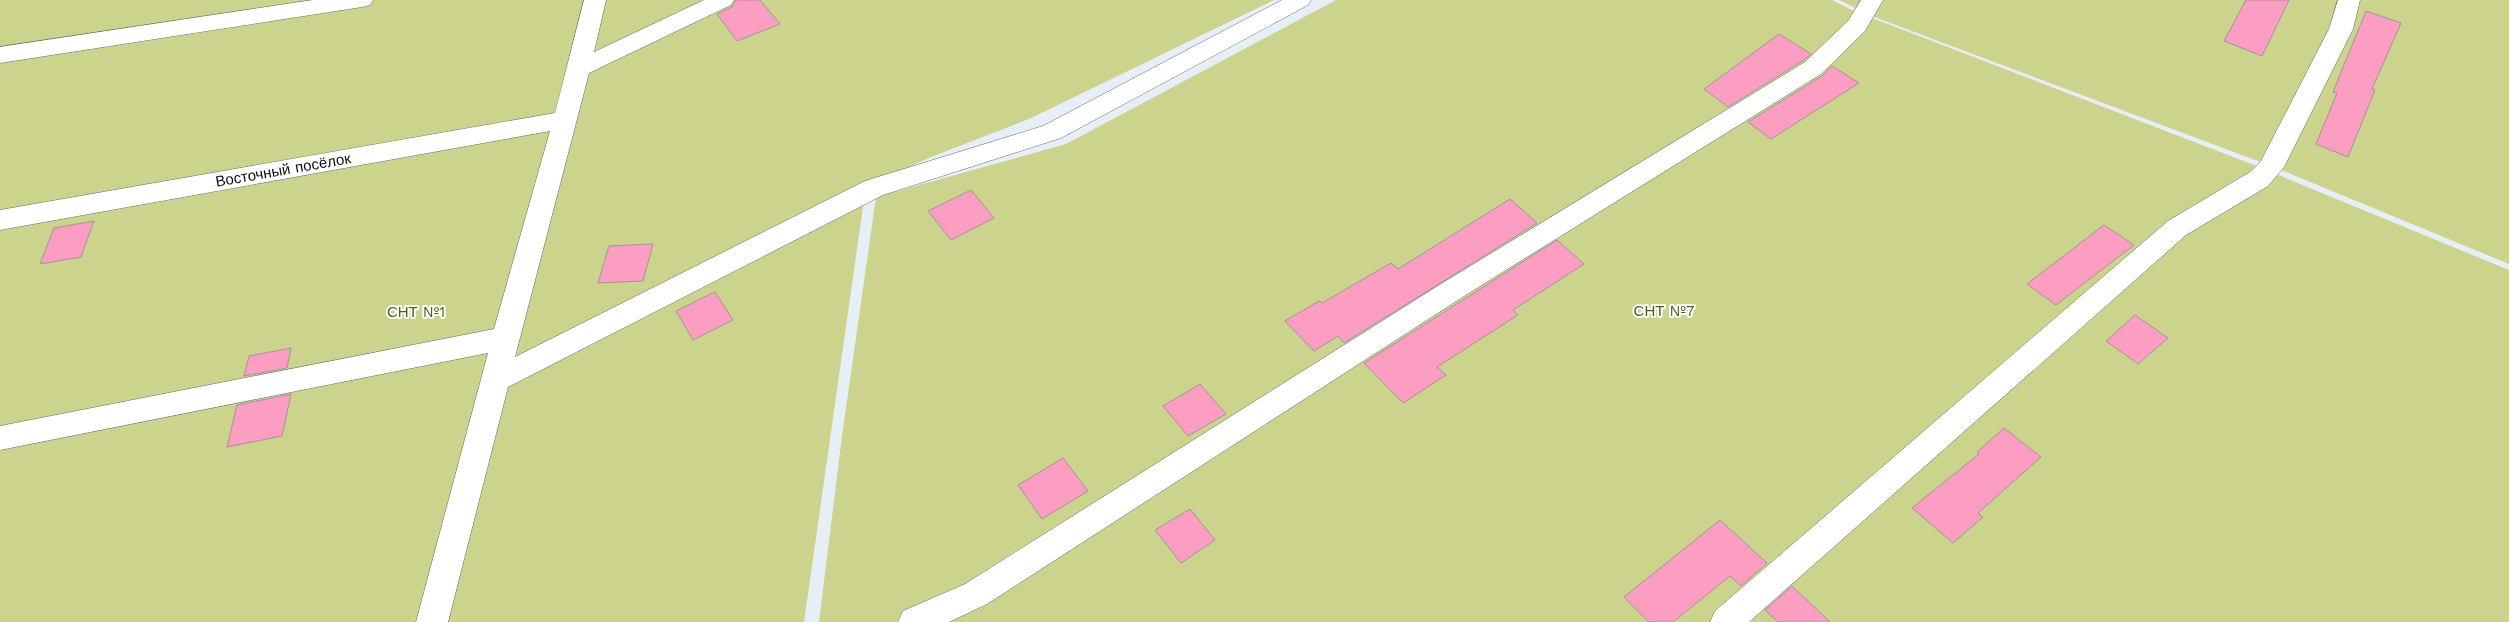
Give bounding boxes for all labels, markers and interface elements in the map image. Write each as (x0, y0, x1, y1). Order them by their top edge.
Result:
street label: Восточный посёлок (214, 149, 352, 191)
park label: СНТ №7 (1634, 302, 1694, 320)
park label: СНТ №1 (387, 303, 445, 321)

